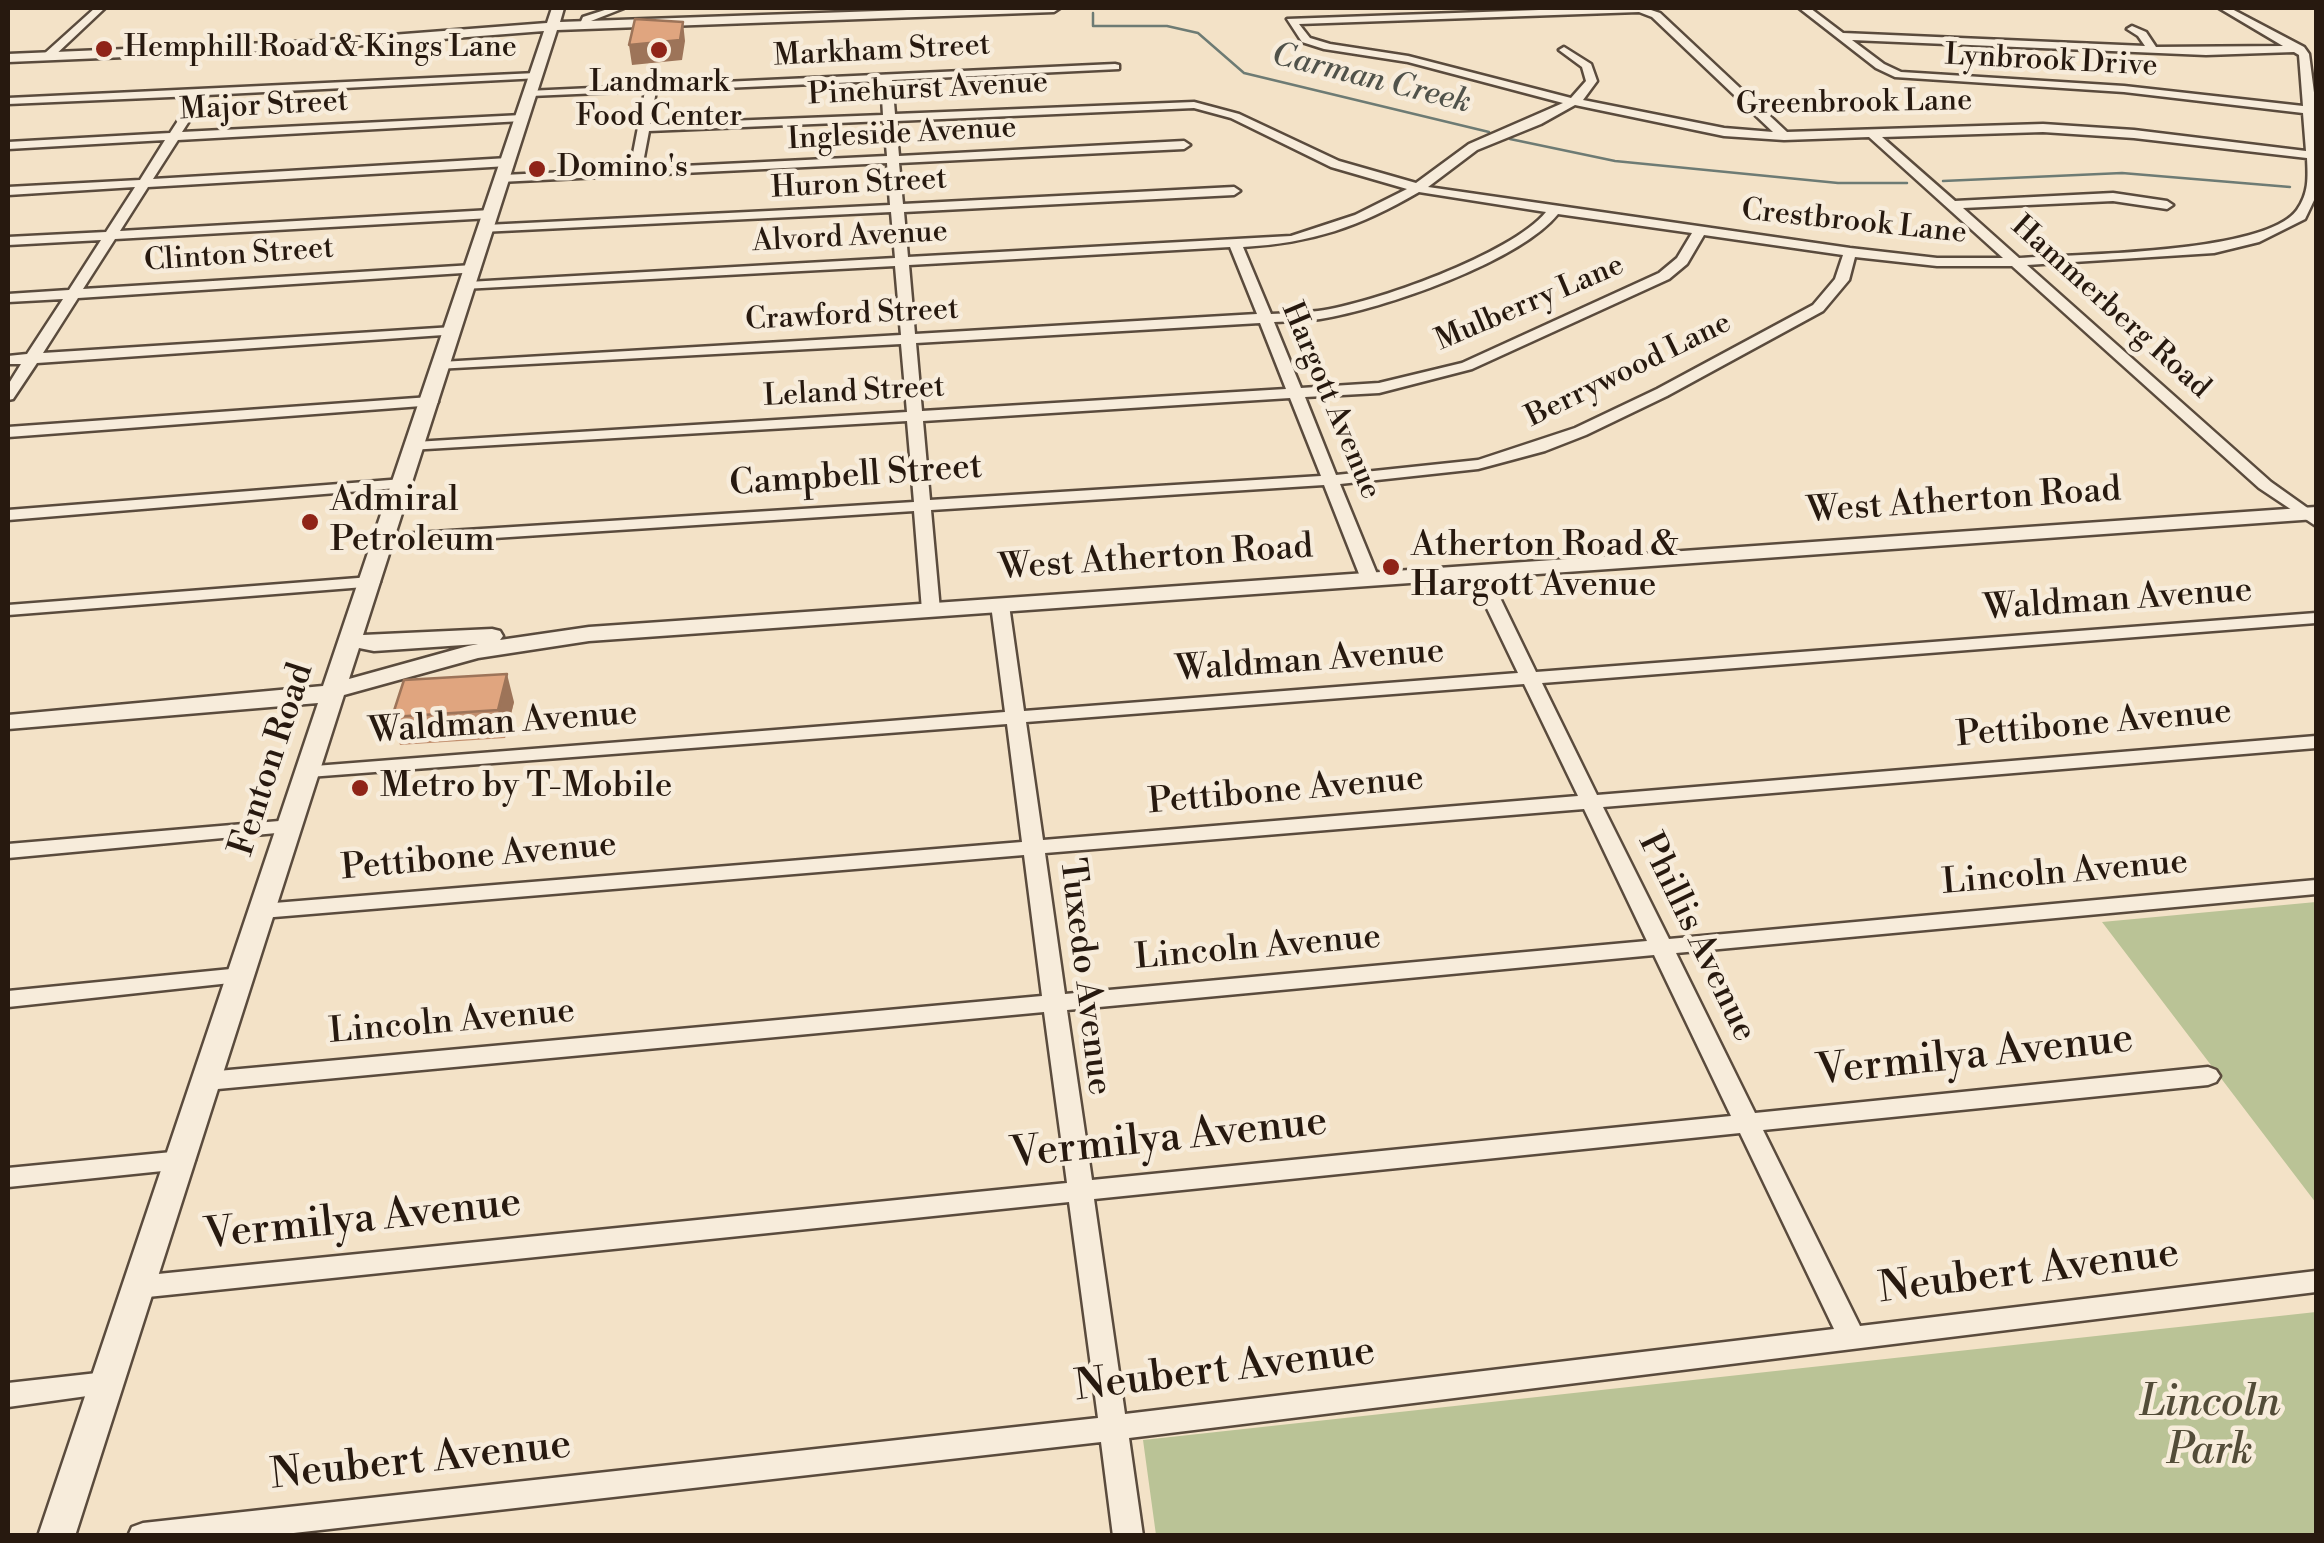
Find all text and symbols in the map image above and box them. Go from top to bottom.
street label: Markham Street [773,28,991,76]
place label: Hemphill Road & Kings Lane [124,31,517,67]
water label: Carman Creek [1267,37,1475,123]
marker: Hemphill Road & Kings Lane [93,38,115,60]
street label: Lynbrook Drive [1944,38,2158,86]
marker: Landmark Food Center [648,39,670,61]
place label: Landmark Food Center [576,66,742,136]
street label: Pinehurst Avenue [807,66,1049,114]
street label: Greenbrook Lane [1736,84,1972,124]
street label: Major Street [179,85,349,129]
street label: Ingleside Avenue [787,111,1017,159]
place label: Domino's [557,151,688,187]
marker: Domino's [526,158,548,180]
street label: Huron Street [770,162,948,208]
street label: Crestbrook Lane [1740,193,1968,253]
street label: Hammerberg Road [2003,209,2217,407]
street label: Alvord Avenue [751,215,949,261]
street label: Clinton Street [143,231,335,281]
street label: Mulberry Lane [1430,248,1630,360]
street label: Crawford Street [744,292,960,340]
street label: Hargott Avenue [1272,297,1388,505]
street label: Berrywood Lane [1521,306,1737,436]
street label: Leland Street [762,370,946,416]
street label: Campbell Street [728,447,984,507]
street label: West Atherton Road [1806,470,2122,534]
place label: Admiral Petroleum [330,481,495,563]
marker: Admiral Petroleum [299,511,321,533]
place label: Atherton Road & Hargott Avenue [1411,526,1679,608]
street label: West Atherton Road [998,527,1314,591]
marker: Atherton Road & Hargott Avenue [1380,556,1402,578]
street label: Waldman Avenue [1982,571,2254,631]
street label: Waldman Avenue [1174,632,1446,692]
street label: Fenton Road [222,658,324,862]
street label: Pettibone Avenue [1954,692,2234,758]
street label: Waldman Avenue [367,694,639,754]
street label: Pettibone Avenue [1146,759,1426,825]
place label: Metro by T-Mobile [380,767,672,809]
marker: Metro by T-Mobile [349,777,371,799]
street label: Pettibone Avenue [339,825,619,891]
street label: Phillis Avenue [1627,827,1765,1049]
street label: Lincoln Avenue [1940,842,2190,906]
street label: Tuxedo Avenue [1049,856,1119,1098]
street label: Lincoln Avenue [1133,917,1383,981]
street label: Lincoln Avenue [327,991,577,1055]
street label: Vermilya Avenue [1814,1015,2136,1099]
street label: Vermilya Avenue [1008,1098,1330,1182]
street label: Vermilya Avenue [202,1179,524,1263]
street label: Neubert Avenue [1876,1230,2182,1316]
street label: Neubert Avenue [1072,1328,1378,1414]
park label: Lincoln Park [2140,1380,2280,1478]
street label: Neubert Avenue [268,1421,574,1503]

